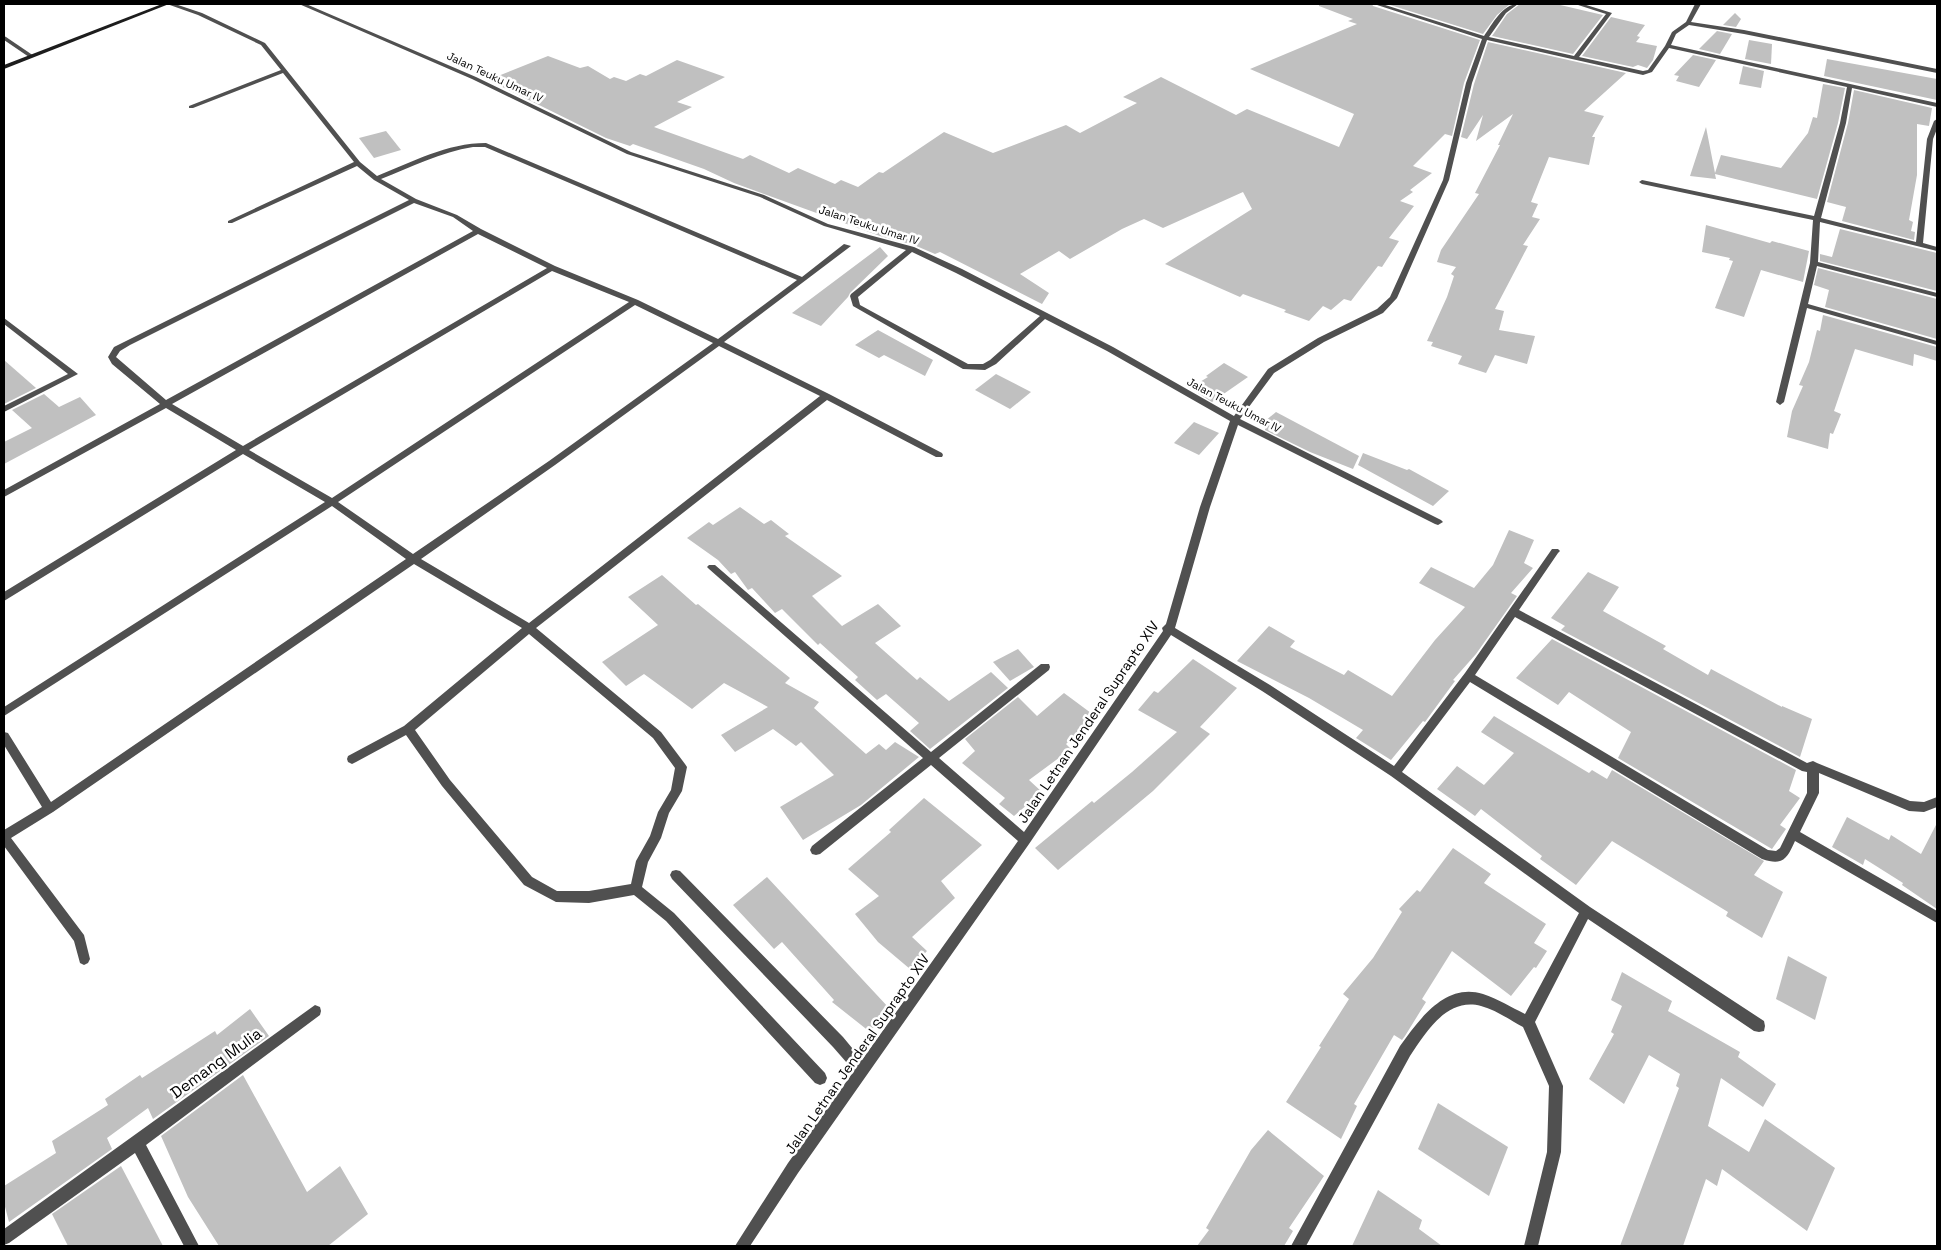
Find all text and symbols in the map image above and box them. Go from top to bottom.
street label: Jalan Teuku Umar IV [445,49,546,106]
street label: Jalan Teuku Umar IV [817,202,921,248]
street label: Jalan Teuku Umar IV [1185,374,1284,436]
street label: Jalan Letnan Jenderal Suprapto XIV [1013,617,1163,827]
street label: Jalan Letnan Jenderal Suprapto XIV [781,950,933,1158]
street label: Demang Mulia [166,1023,266,1103]

